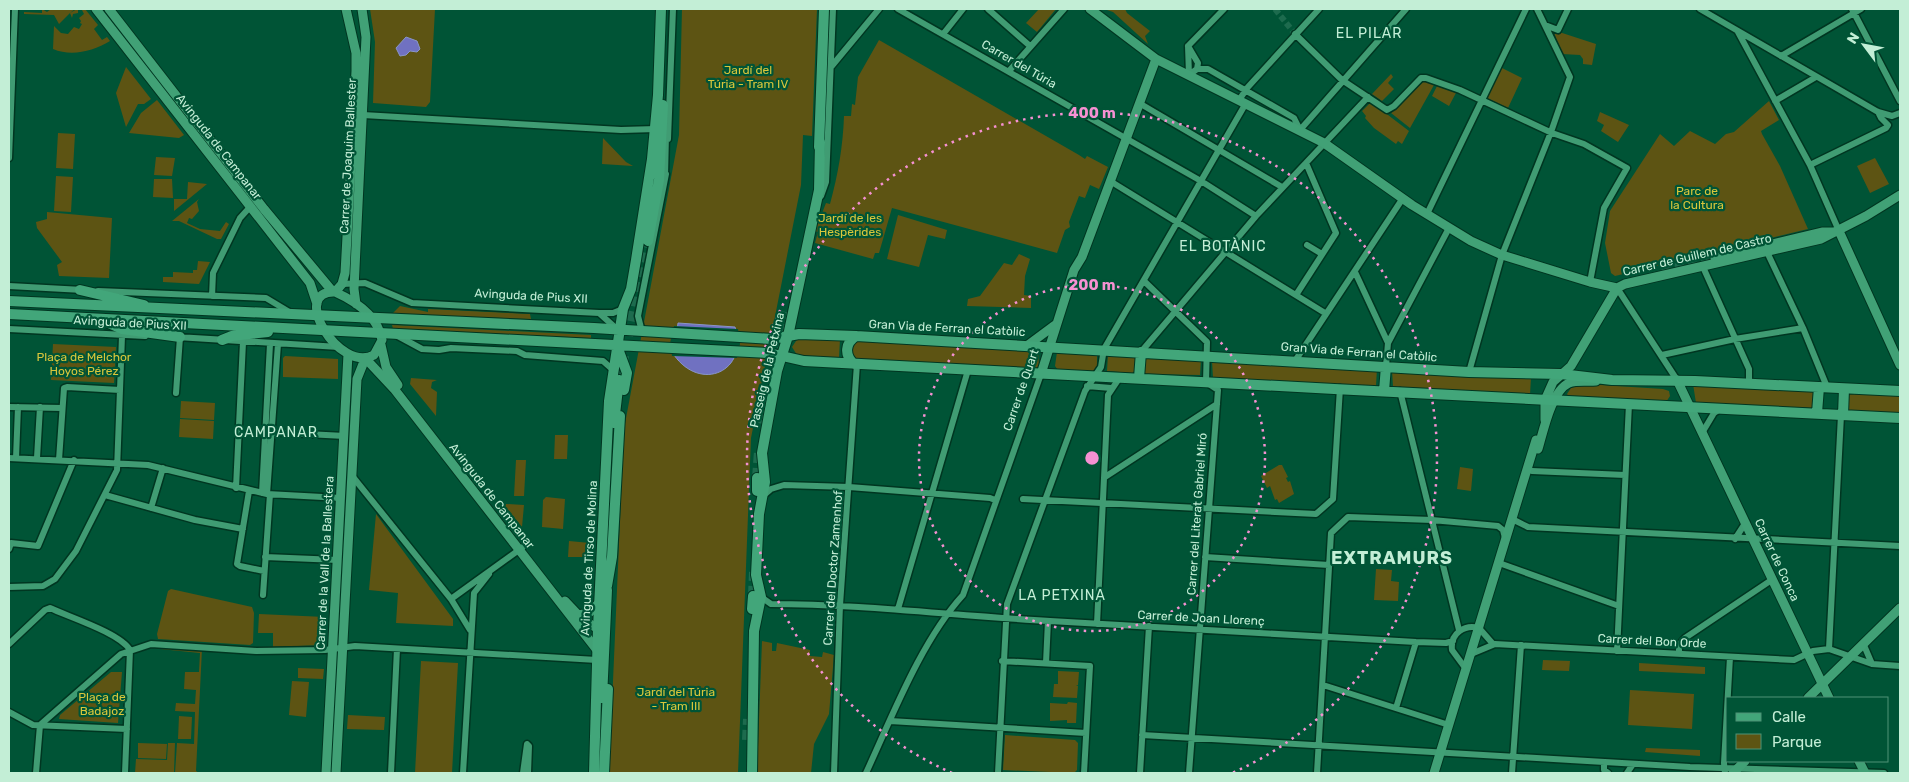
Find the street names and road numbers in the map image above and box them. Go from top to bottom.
street label: Carrer del Túria [979,37,1059,91]
street label: Carrer de Joaquim Ballester [337,77,359,234]
street label: Avinguda de Campanar [173,92,265,203]
street label: Carrer de Guillem de Castro [1621,231,1773,279]
street label: Avinguda de Pius XII [474,286,588,306]
street label: Passeig de la Petxina [747,311,787,429]
street label: Avinguda de Pius XII [73,313,187,333]
street label: Gran Via de Ferran el Catòlic [868,317,1026,339]
street label: Gran Via de Ferran el Catòlic [1280,340,1438,364]
street label: Carrer de Quart [1000,347,1042,433]
street label: Carrer del Literat Gabriel Miró [1184,432,1210,596]
street label: Avinguda de Campanar [446,441,538,552]
street label: Carrer de la Vall de la Ballestera [313,476,337,650]
street label: Avinguda de Tirso de Molina [578,480,600,636]
street label: Carrer del Doctor Zamenhof [821,490,845,646]
street label: Carrer de Conca [1752,516,1802,604]
street label: Carrer de Joan Llorenç [1137,608,1265,628]
street label: Carrer del Bon Orde [1597,631,1707,651]

